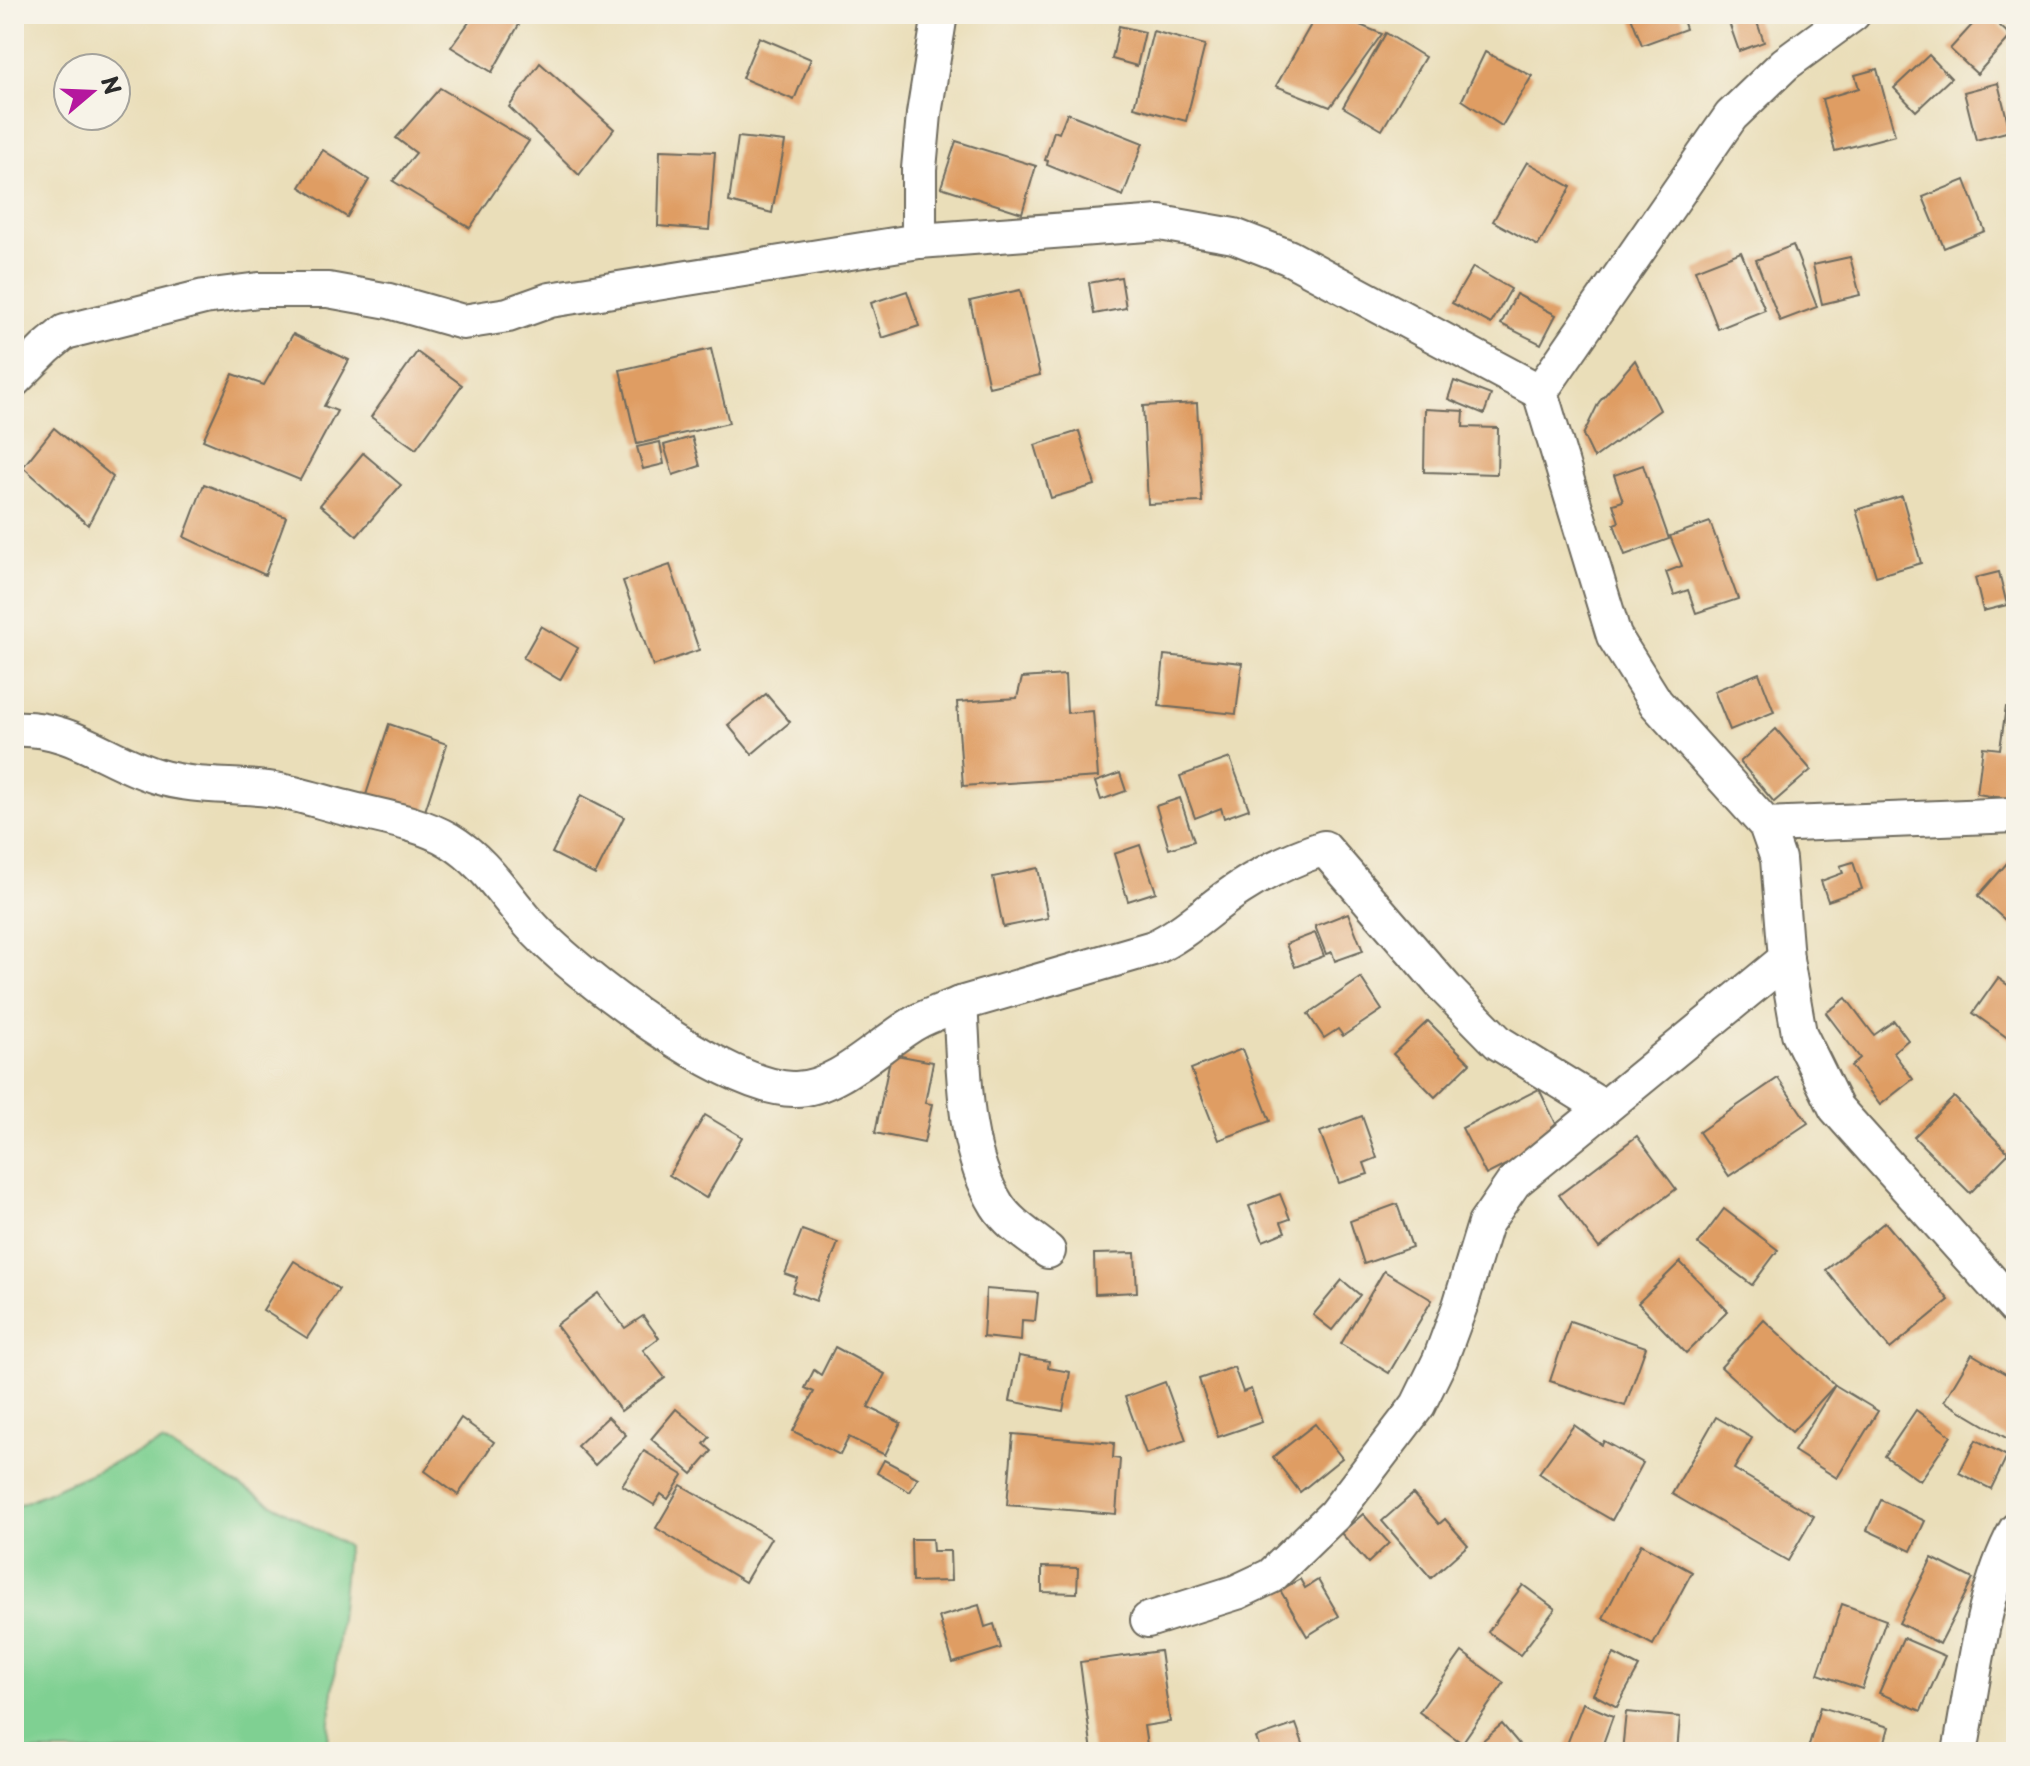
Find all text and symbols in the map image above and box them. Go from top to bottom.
north arrow [52,52,132,132]
text: N [94,71,131,99]

